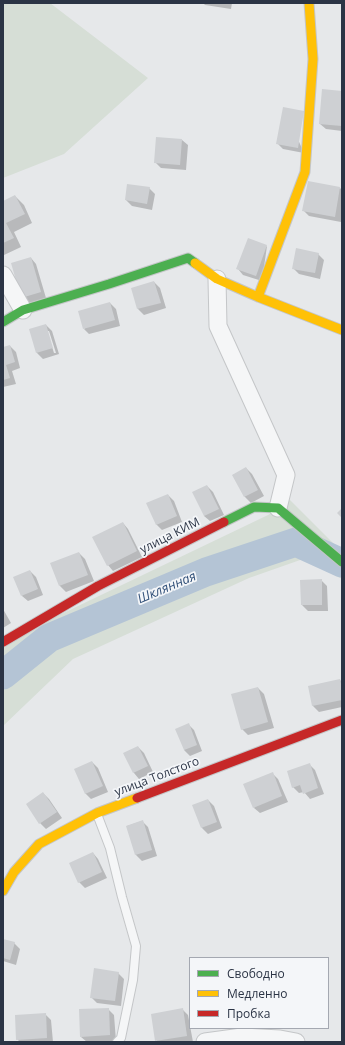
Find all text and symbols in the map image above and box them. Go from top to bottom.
street label: улица КИМ [138,515,202,557]
water label: Шклянная [135,569,199,607]
street label: улица Толстого [113,754,201,800]
legend [189,957,329,1029]
text: Свободно [227,965,285,982]
text: Медленно [227,985,287,1002]
text: Пробка [227,1005,270,1022]

